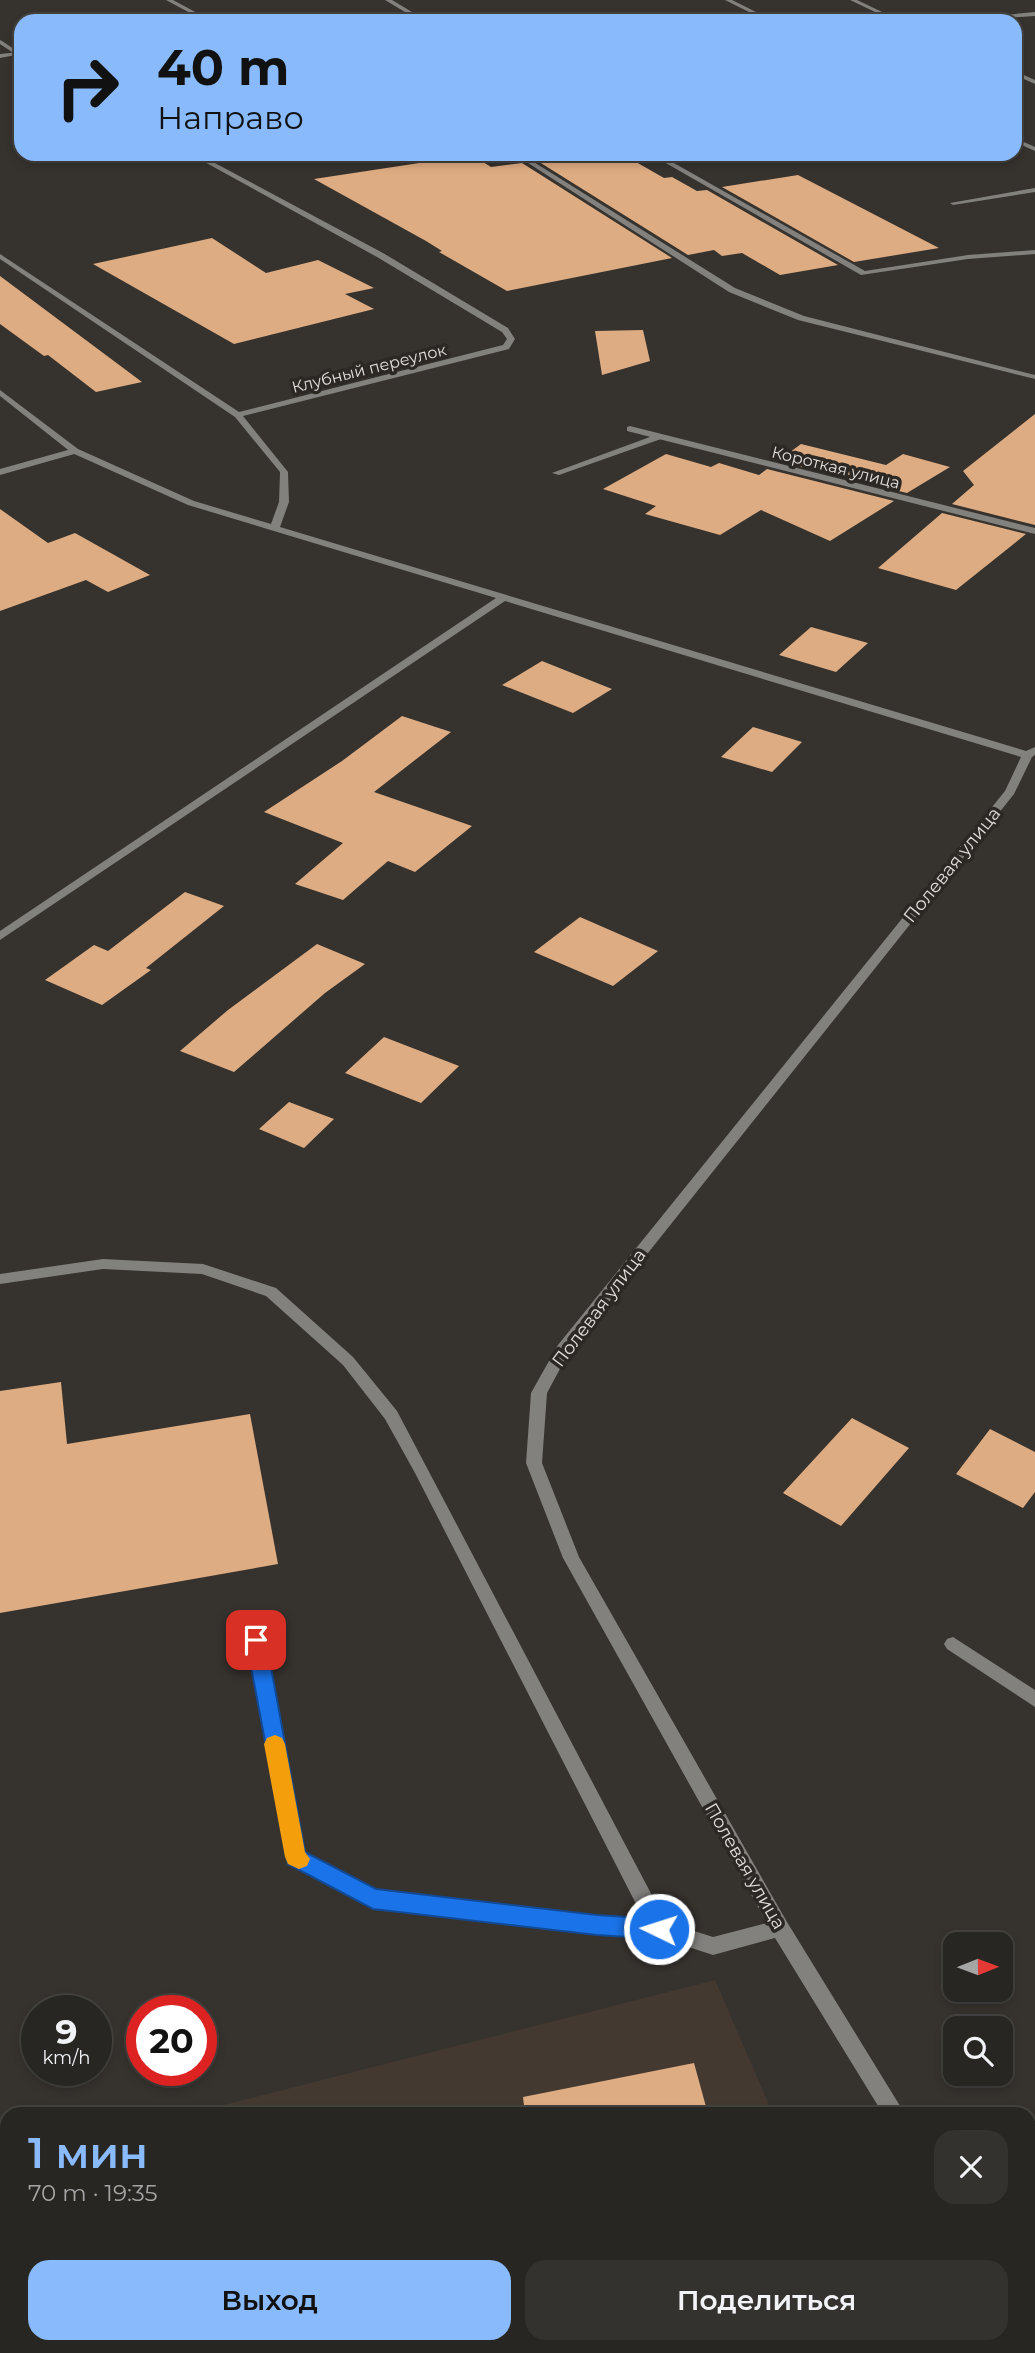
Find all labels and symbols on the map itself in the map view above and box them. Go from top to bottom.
street label: Клубный переулок [290,340,449,397]
street label: Короткая улица [770,442,902,493]
street label: Полевая улица [899,803,1005,927]
street label: Полевая улица [547,1245,651,1371]
pin [226,1610,286,1670]
street label: Полевая улица [700,1799,790,1933]
position arrow [622,1892,696,1966]
north arrow [943,1932,1013,2002]
speed limit sign: 20 [126,1995,217,2086]

